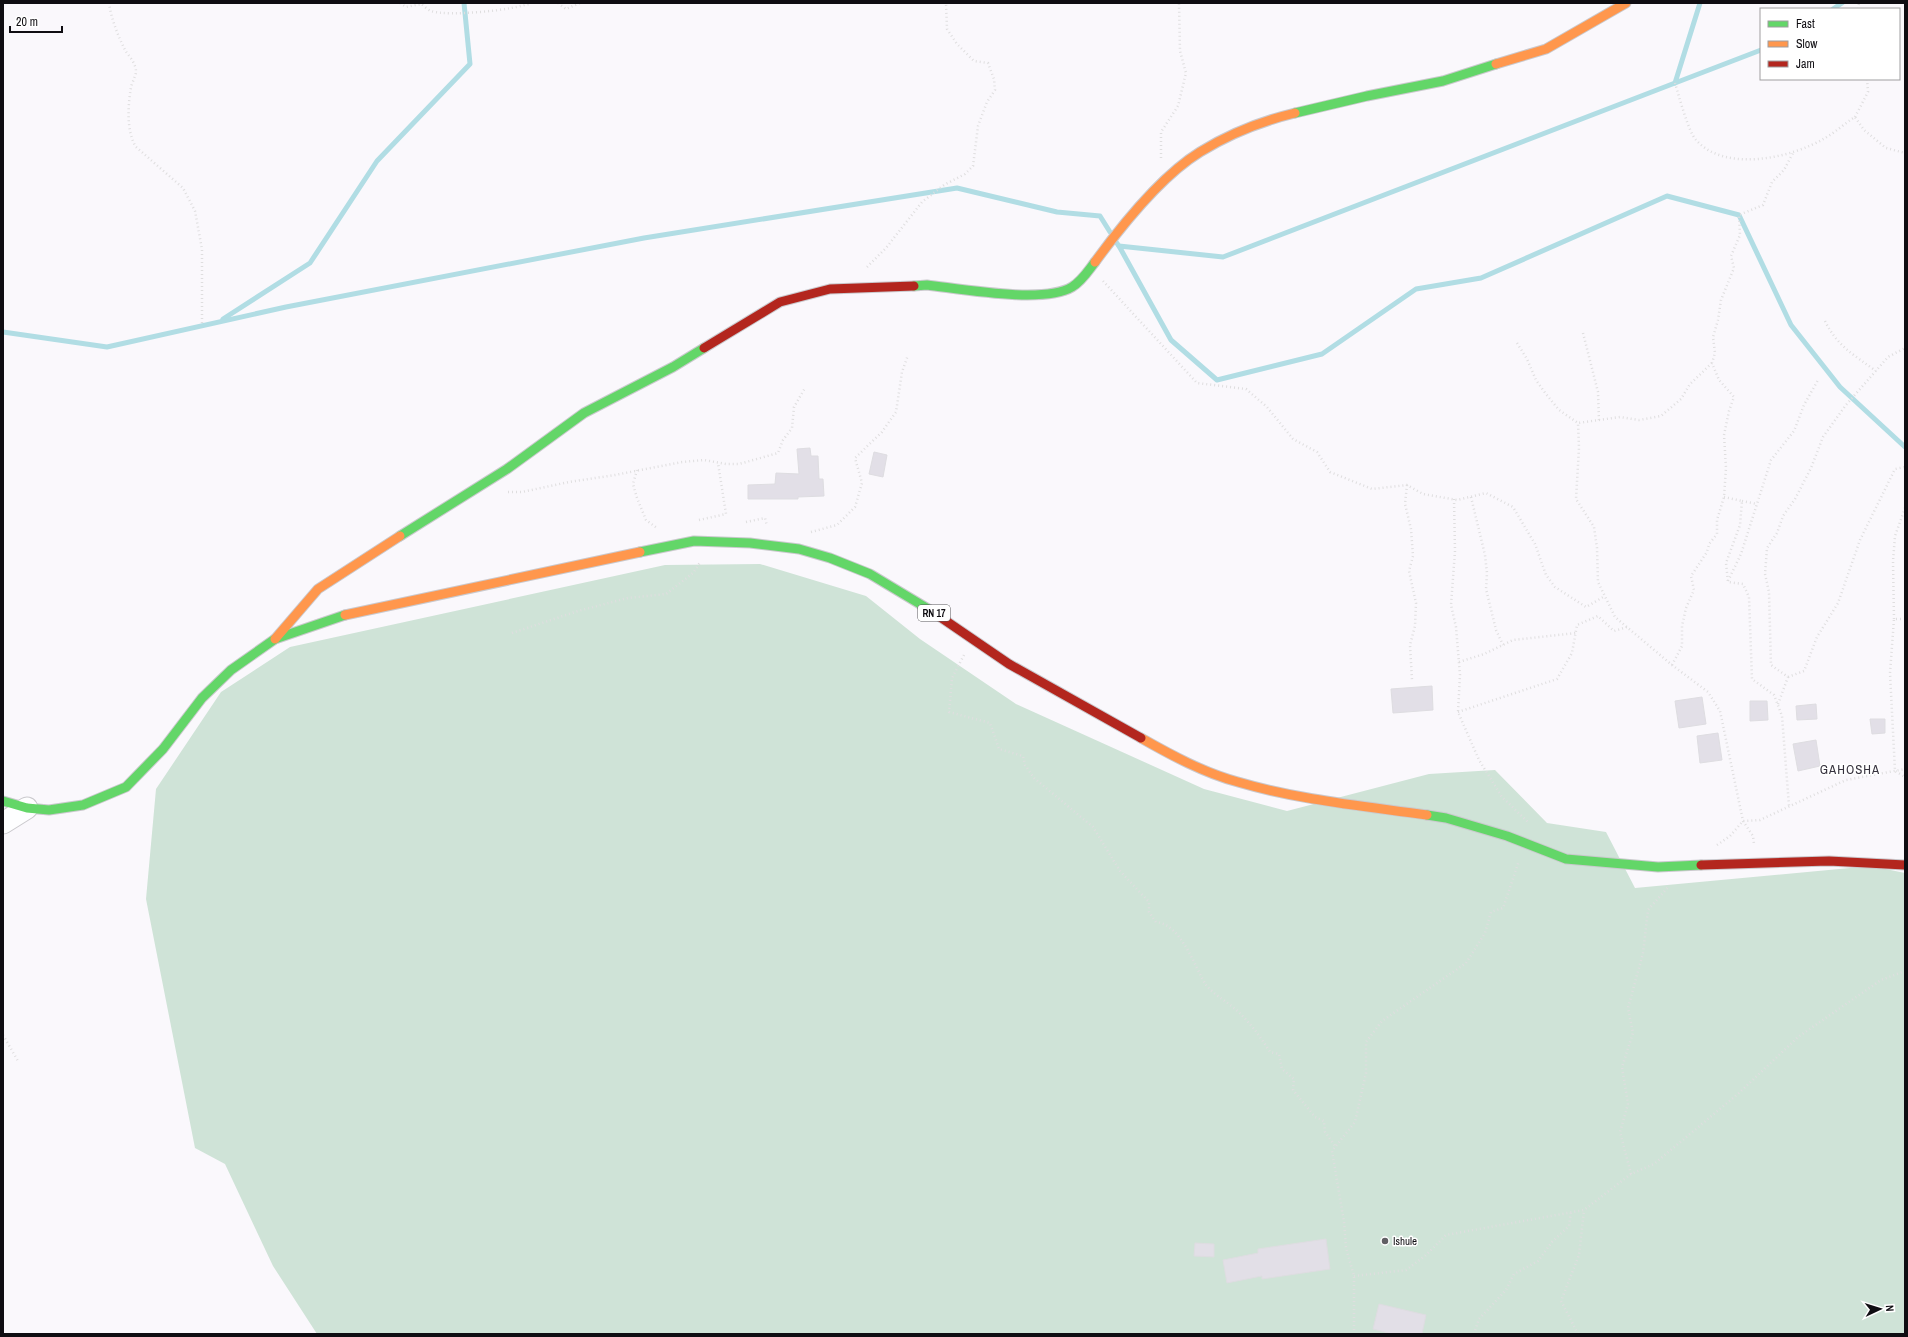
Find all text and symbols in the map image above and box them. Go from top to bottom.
scale bar [10,8,62,34]
legend [1760,8,1900,80]
text: 20 m [16,14,38,30]
text: Fast [1796,16,1815,32]
text: Slow [1796,36,1818,52]
text: Jam [1796,56,1815,72]
road number: RN 17 [918,605,950,621]
district label: GAHOSHA [1820,761,1880,778]
place label: Ishule [1393,1234,1417,1248]
marker: Ishule [1380,1236,1390,1246]
north arrow [1860,1289,1900,1329]
text: N [1883,1305,1897,1312]

